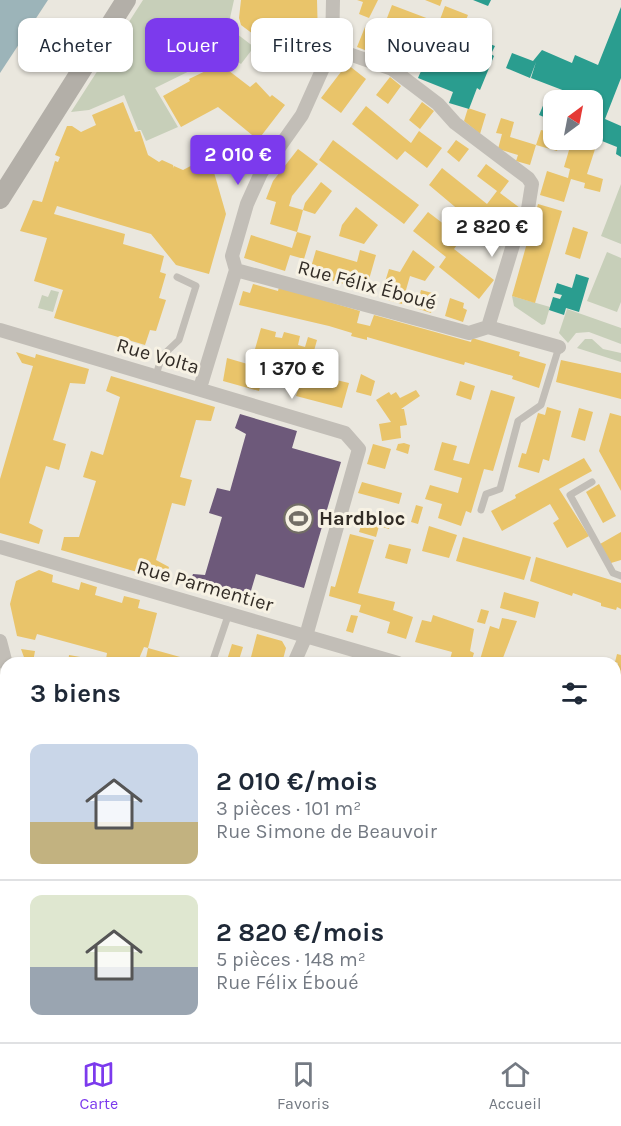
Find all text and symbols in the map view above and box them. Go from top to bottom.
chip: Acheter [18,18,133,72]
chip: Louer [145,18,239,72]
chip: Filtres [251,18,353,72]
chip: Nouveau [365,18,492,72]
north arrow [543,90,603,150]
map controls [543,90,603,150]
pin: 2 010 € [183,135,293,186]
text: 2 010 € [204,143,272,166]
pin: 2 820 € [437,207,547,258]
text: 2 820 € [456,215,528,238]
street label: Rue Félix Éboué [295,254,439,315]
street label: Rue Volta [114,333,202,379]
pin: 1 370 € [237,349,347,400]
text: 1 370 € [260,357,324,380]
sports icon: Hardbloc [282,502,314,534]
place label: Hardbloc [319,507,405,530]
street label: Rue Parmentier [134,556,277,617]
icon: filters [558,677,591,710]
text: 3 biens [30,678,121,709]
text: 2 010 €/mois [216,766,377,797]
icon: home [78,768,150,840]
text: 3 pièces · 101 m² [216,797,361,820]
text: Rue Simone de Beauvoir [216,820,437,843]
text: 2 820 €/mois [216,917,384,948]
icon: home [78,919,150,991]
text: 5 pièces · 148 m² [216,948,366,971]
text: Rue Félix Éboué [216,971,359,994]
tab: Carte [79,1058,118,1113]
tab: Favoris [277,1058,330,1113]
tab: Accueil [489,1058,541,1113]

